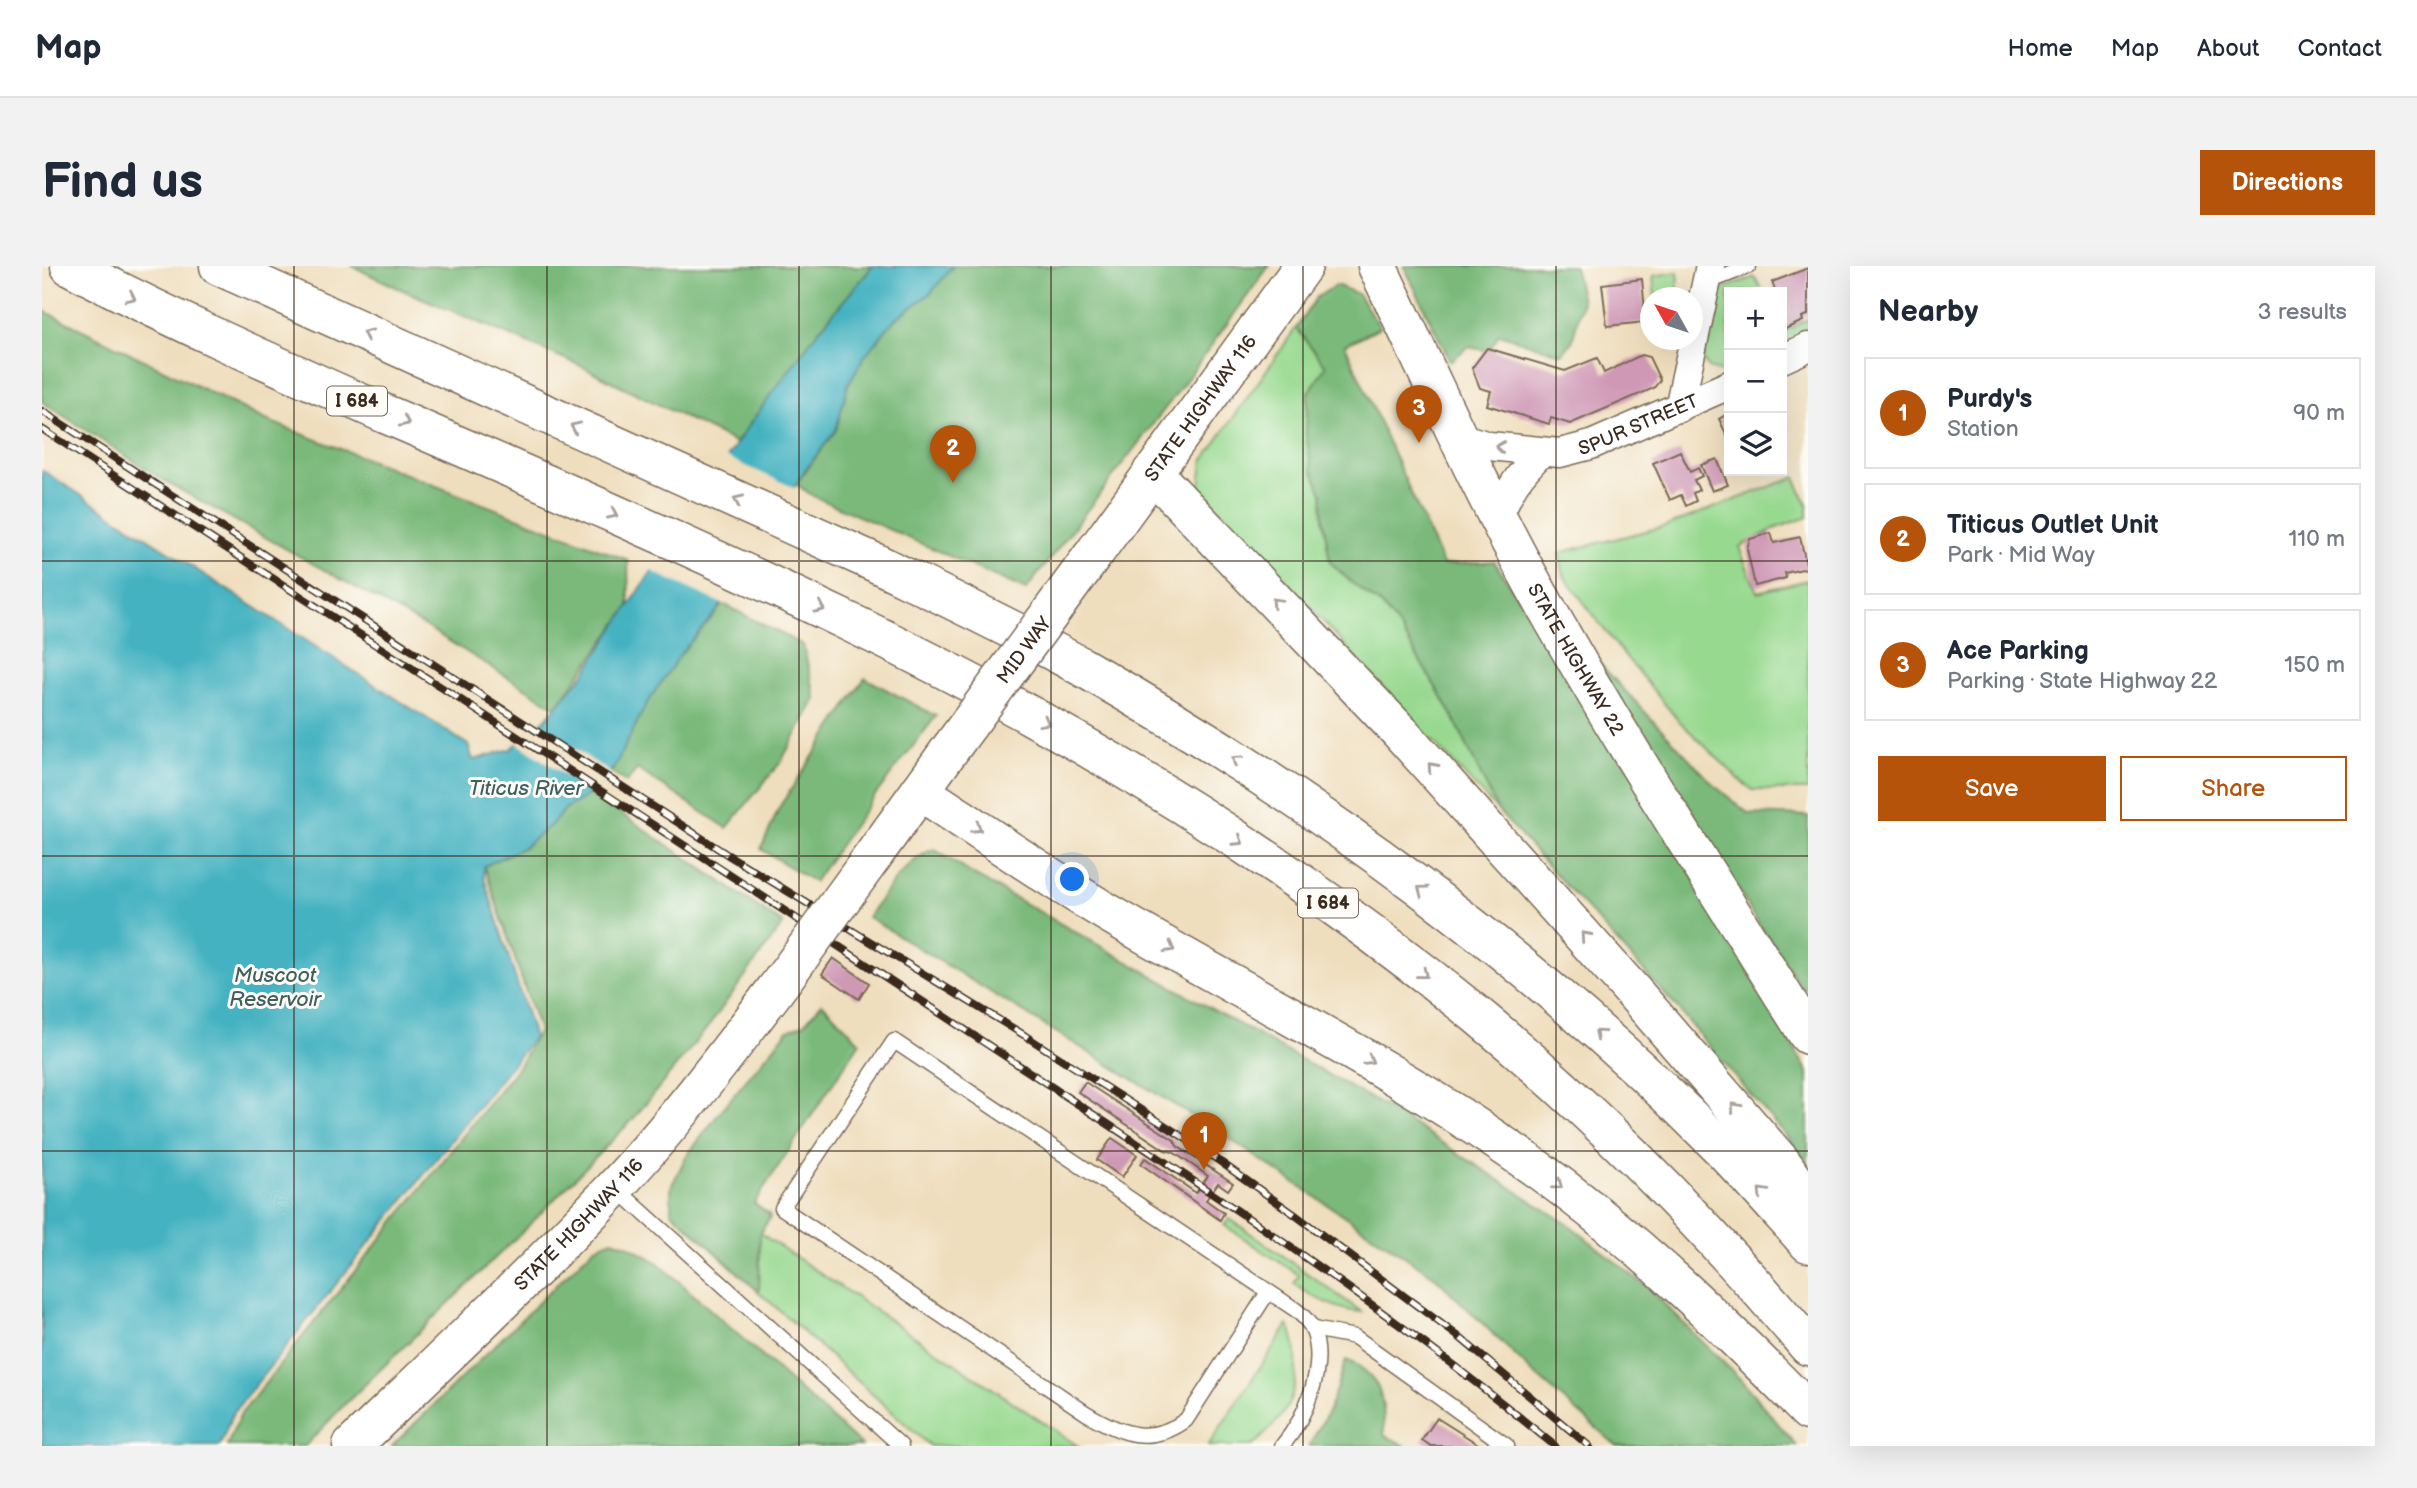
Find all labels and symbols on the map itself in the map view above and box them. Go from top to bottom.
north arrow [1640,287,1703,350]
one-way arrow [124,289,136,303]
one-way arrow [362,328,375,342]
street label: STATE HIGHWAY 116 [1140,331,1262,487]
pin: 3 [1396,385,1442,443]
road number: I 684 [327,386,387,416]
street label: SPUR STREET [1576,390,1703,461]
one-way arrow [398,414,410,428]
one-way arrow [570,421,582,435]
pin: 2 [930,425,976,483]
one-way arrow [1494,440,1505,455]
one-way arrow [733,494,745,508]
one-way arrow [606,505,618,519]
street label: STATE HIGHWAY 22 [1522,580,1629,741]
one-way arrow [1272,597,1285,610]
one-way arrow [813,600,825,614]
street label: MID WAY [992,612,1057,689]
one-way arrow [1038,714,1050,727]
one-way arrow [1231,756,1244,769]
one-way arrow [1428,762,1441,775]
water label: Titicus River [469,776,585,801]
one-way arrow [969,820,982,833]
one-way arrow [1231,832,1244,845]
your location [1055,862,1089,896]
one-way arrow [1418,886,1430,899]
road number: I 684 [1298,888,1358,918]
one-way arrow [1581,932,1593,945]
one-way arrow [1163,940,1175,953]
water label: Muscoot Reservoir [229,963,322,1012]
one-way arrow [1416,965,1428,978]
one-way arrow [1594,1030,1607,1042]
one-way arrow [1361,1052,1374,1065]
one-way arrow [1731,1103,1743,1116]
pin: 1 [1181,1112,1227,1170]
street label: STATE HIGHWAY 116 [510,1154,649,1296]
one-way arrow [1550,1177,1563,1189]
one-way arrow [1758,1187,1770,1200]

